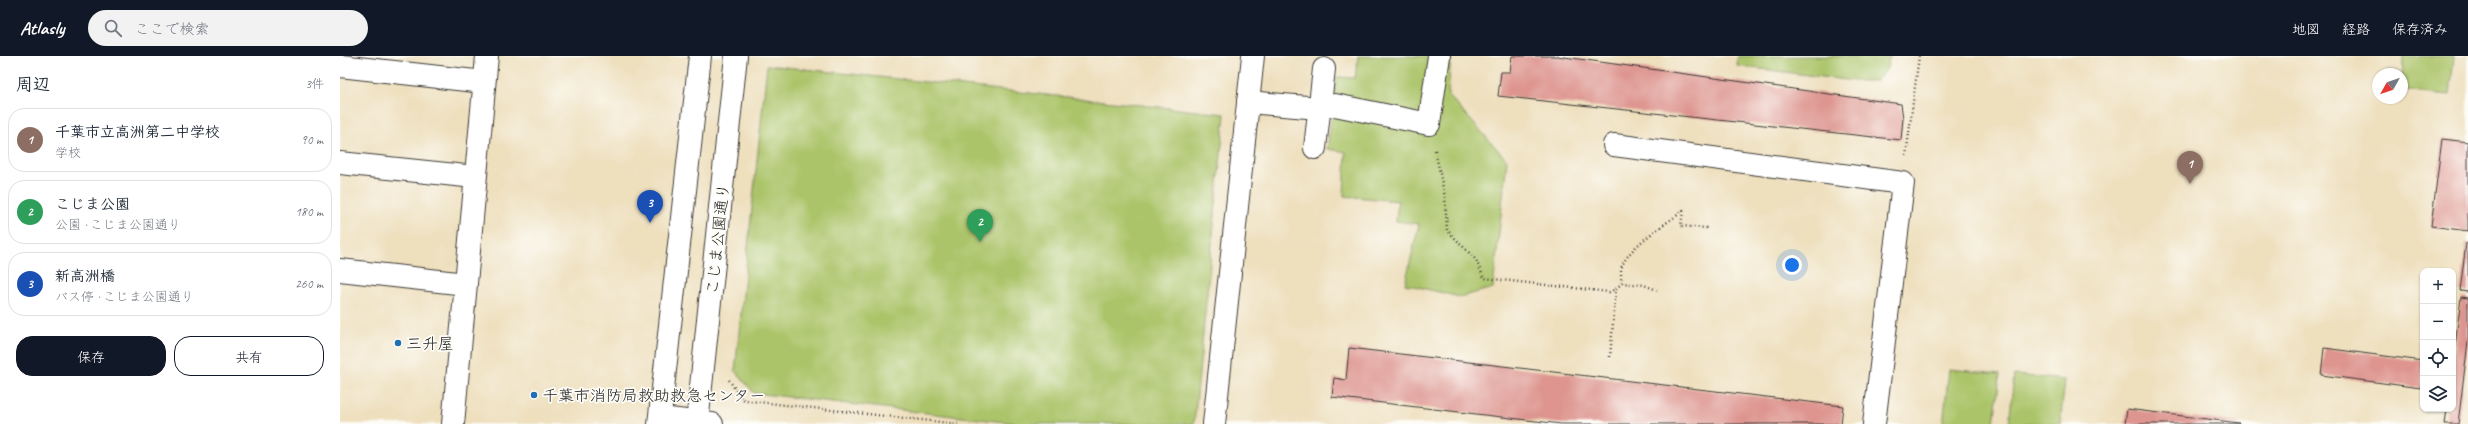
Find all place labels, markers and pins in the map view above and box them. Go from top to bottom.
pin: 1 [2177,151,2203,184]
pin: 3 [637,190,663,223]
pin: 2 [967,209,993,242]
place label: 三升屋 [406,334,454,354]
marker: 三升屋 [393,338,403,348]
place label: 千葉市消防局救助救急センター [542,386,765,406]
marker: 千葉市消防局救助救急センター [529,390,539,400]

